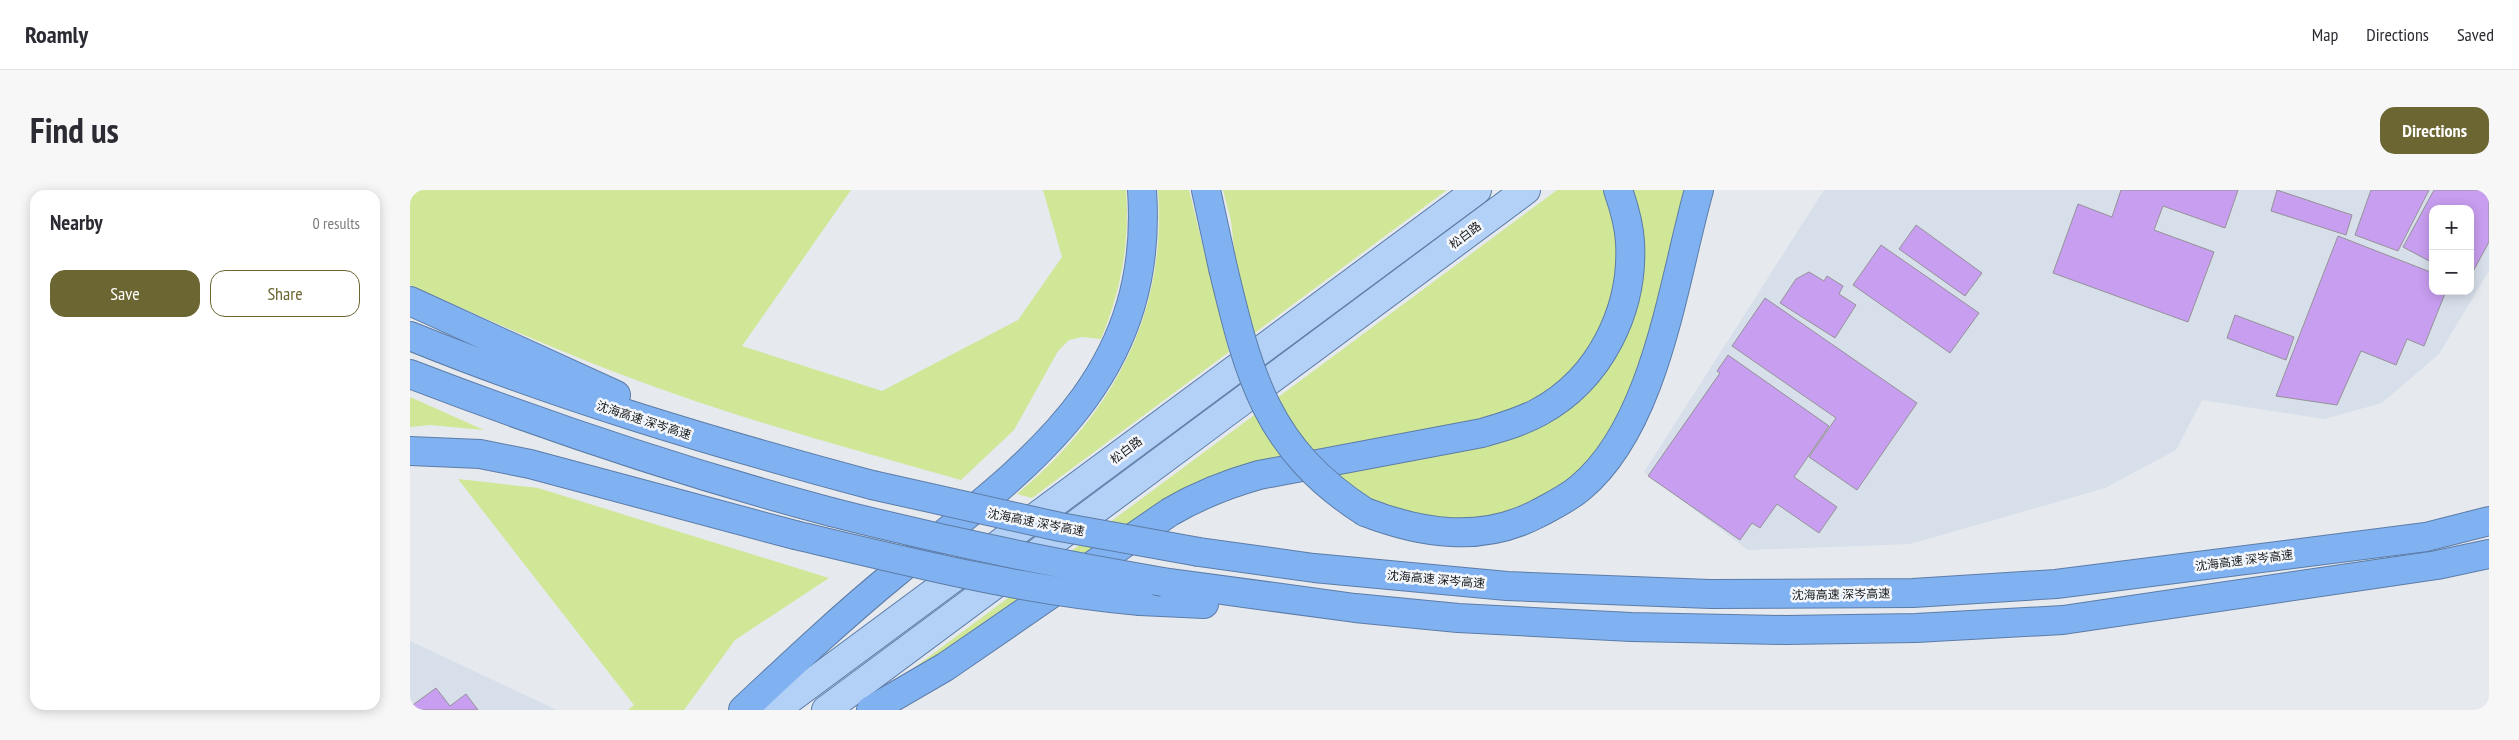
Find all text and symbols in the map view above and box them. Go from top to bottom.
text: Roamly [25,19,88,50]
text: Map [2312,23,2338,46]
text: Directions [2366,23,2429,46]
text: Saved [2457,23,2494,46]
text: Find us [30,107,119,153]
button: Directions [2380,107,2489,154]
map controls [2429,205,2474,295]
button: + [2429,205,2474,250]
text: Nearby [50,209,103,236]
text: 0 results [313,213,360,233]
street label: 松白路 [1446,218,1484,252]
button: − [2429,250,2474,295]
button: Save [50,270,200,317]
button: Share [210,270,360,317]
street label: 沈海高速 深岑高速 [595,398,693,442]
street label: 松白路 [1107,433,1145,467]
street label: 沈海高速 深岑高速 [986,505,1086,539]
street label: 沈海高速 深岑高速 [2194,547,2294,573]
street label: 沈海高速 深岑高速 [1386,567,1486,591]
street label: 沈海高速 深岑高速 [1792,586,1890,602]

